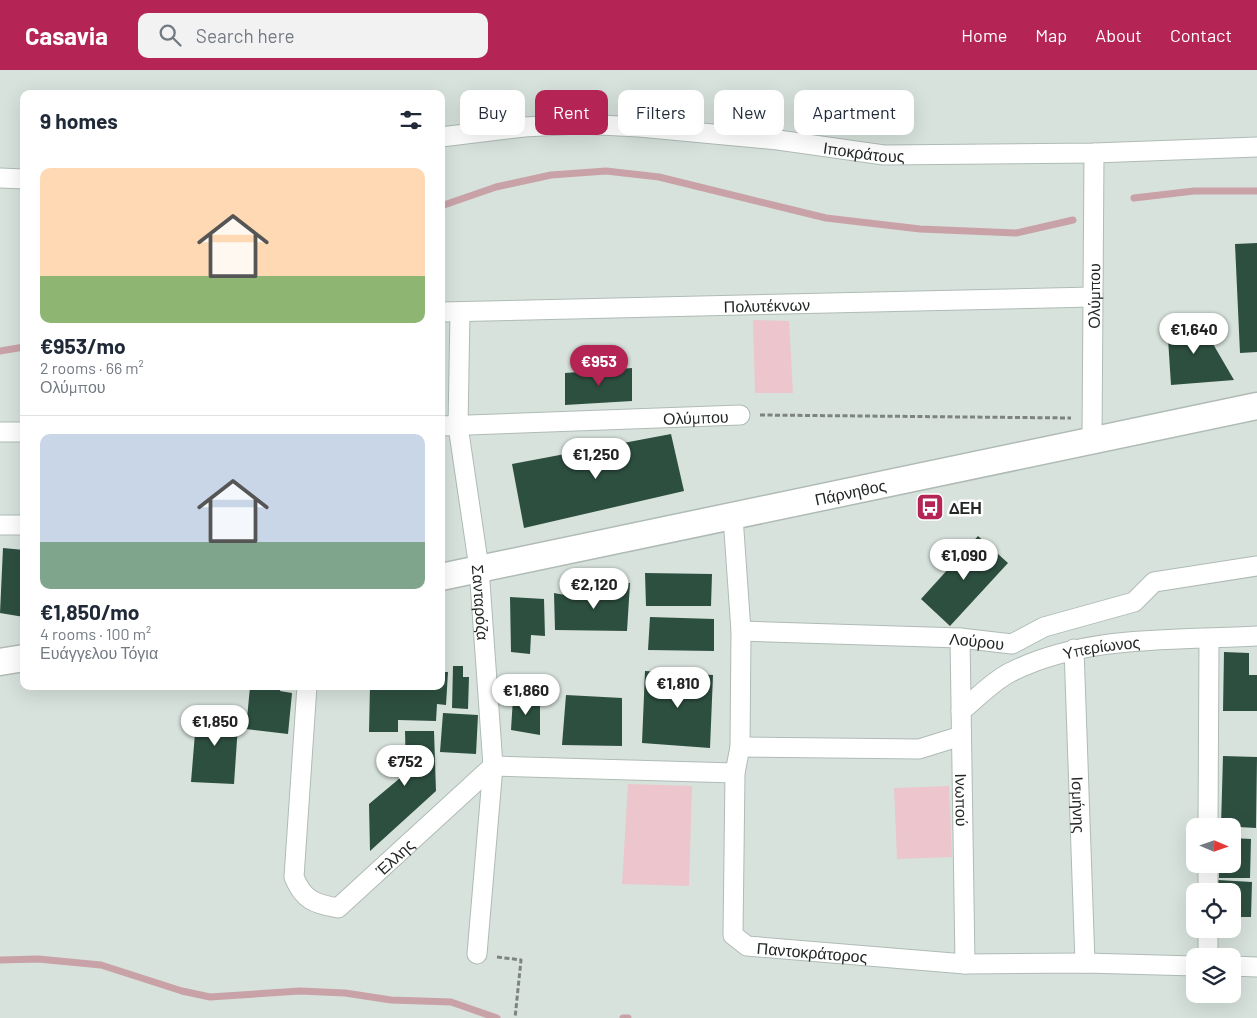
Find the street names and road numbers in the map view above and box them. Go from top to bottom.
street label: Ιποκράτους [822,137,905,165]
street label: Ολύμπου [1083,263,1103,329]
street label: Πολυτέκνων [723,294,810,315]
street label: Ολύμπου [663,406,729,427]
street label: Πάρνηθος [813,474,888,508]
street label: Σανταρόζα [469,564,494,641]
street label: Λούρου [949,628,1005,653]
street label: Υπερίωνος [1061,631,1141,662]
street label: Ινωπού [953,773,972,827]
street label: Ισμήνης [1069,776,1090,834]
street label: Έλλης [370,834,418,879]
street label: Παντοκράτορος [756,937,869,965]

